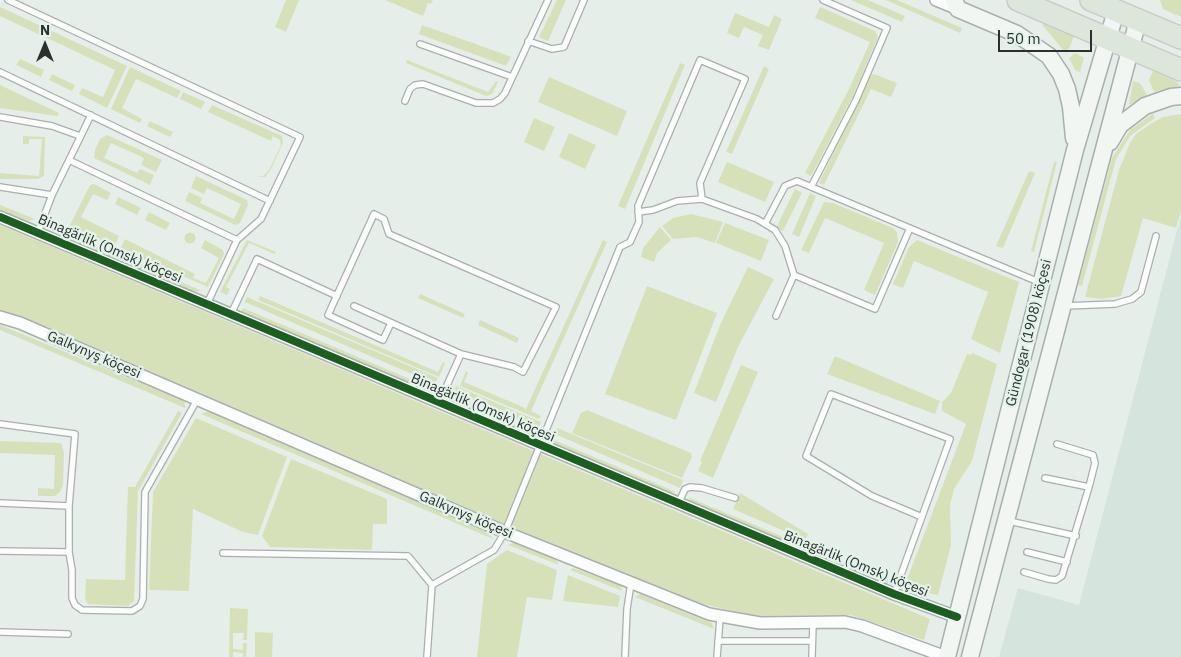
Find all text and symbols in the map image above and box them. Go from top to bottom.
north arrow [20,20,70,70]
scale bar [1001,20,1095,52]
text: N [40,21,50,39]
text: 50 m [1006,29,1041,48]
street label: Binagärlik (Omsk) köçesi [35,211,185,287]
street label: Gündogar (1908) köçesi [1003,258,1055,408]
street label: Galkynyş köçesi [45,328,143,382]
street label: Binagärlik (Omsk) köçesi [408,370,558,446]
street label: Galkynyş köçesi [417,488,515,542]
street label: Binagärlik (Omsk) köçesi [781,527,931,601]

